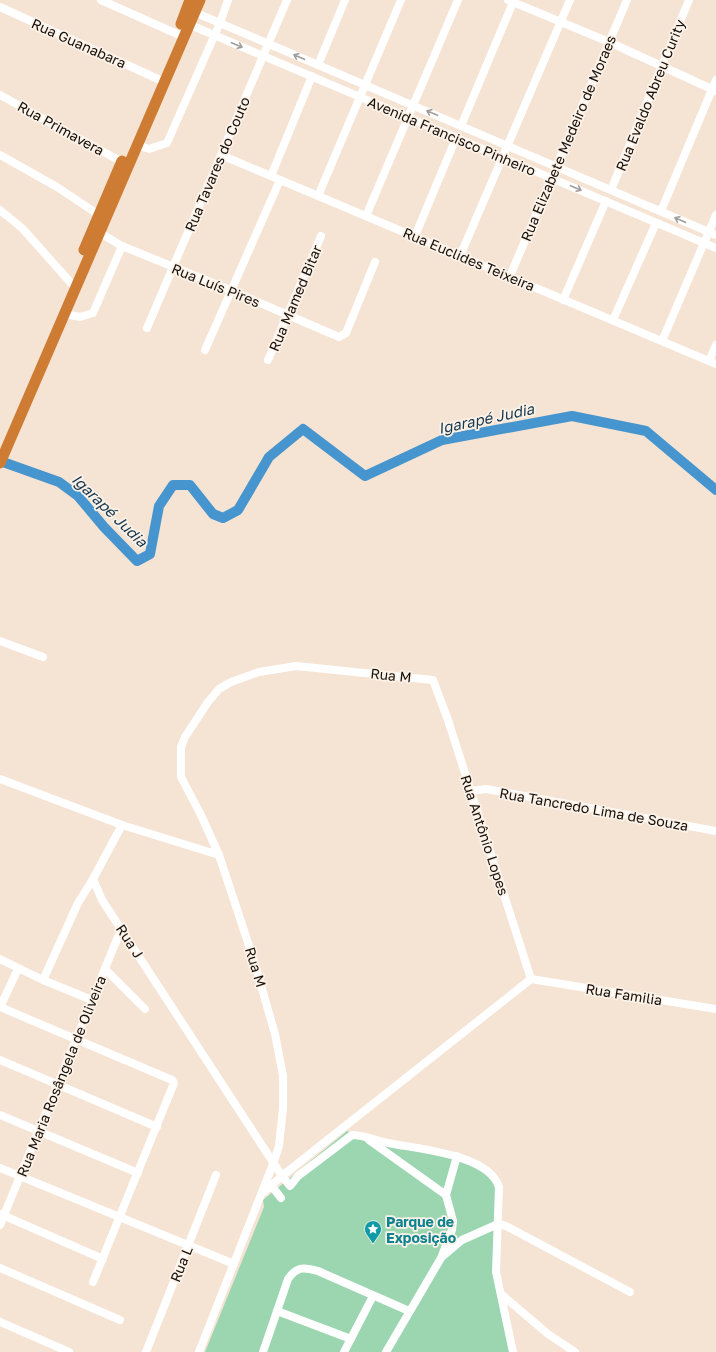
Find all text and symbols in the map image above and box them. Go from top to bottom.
street label: Rua Guanabara [29,15,129,71]
street label: Rua Evaldo Abreu Curity [612,17,688,173]
street label: Rua Elizabete Medeiro de Moraes [517,32,619,244]
one-way arrow [231,41,243,49]
one-way arrow [294,53,306,60]
street label: Avenida Francisco Pinheiro [365,93,539,179]
street label: Rua Tavares do Couto [181,94,253,234]
street label: Rua Primavera [15,97,107,159]
one-way arrow [426,109,438,117]
one-way arrow [569,185,581,193]
one-way arrow [675,215,687,223]
street label: Rua Euclides Teixeira [401,224,537,294]
street label: Rua Mamed Bitar [265,242,325,354]
street label: Rua Luís Pires [169,260,263,310]
water label: Igarapé Judia [436,399,536,438]
water label: Igarapé Judia [68,470,152,551]
street label: Rua M [370,664,412,686]
street label: Rua Antônio Lopes [458,773,512,897]
street label: Rua Tancredo Lima de Souza [498,784,690,834]
street label: Rua J [113,921,147,961]
street label: Rua M [242,945,270,989]
street label: Rua Maria Rosângela de Oliveira [13,973,109,1179]
street label: Rua Familia [584,980,664,1008]
place label: Parque de Exposição [386,1213,456,1246]
place icon: Parque de Exposição [363,1219,383,1244]
street label: Rua L [166,1244,196,1284]

